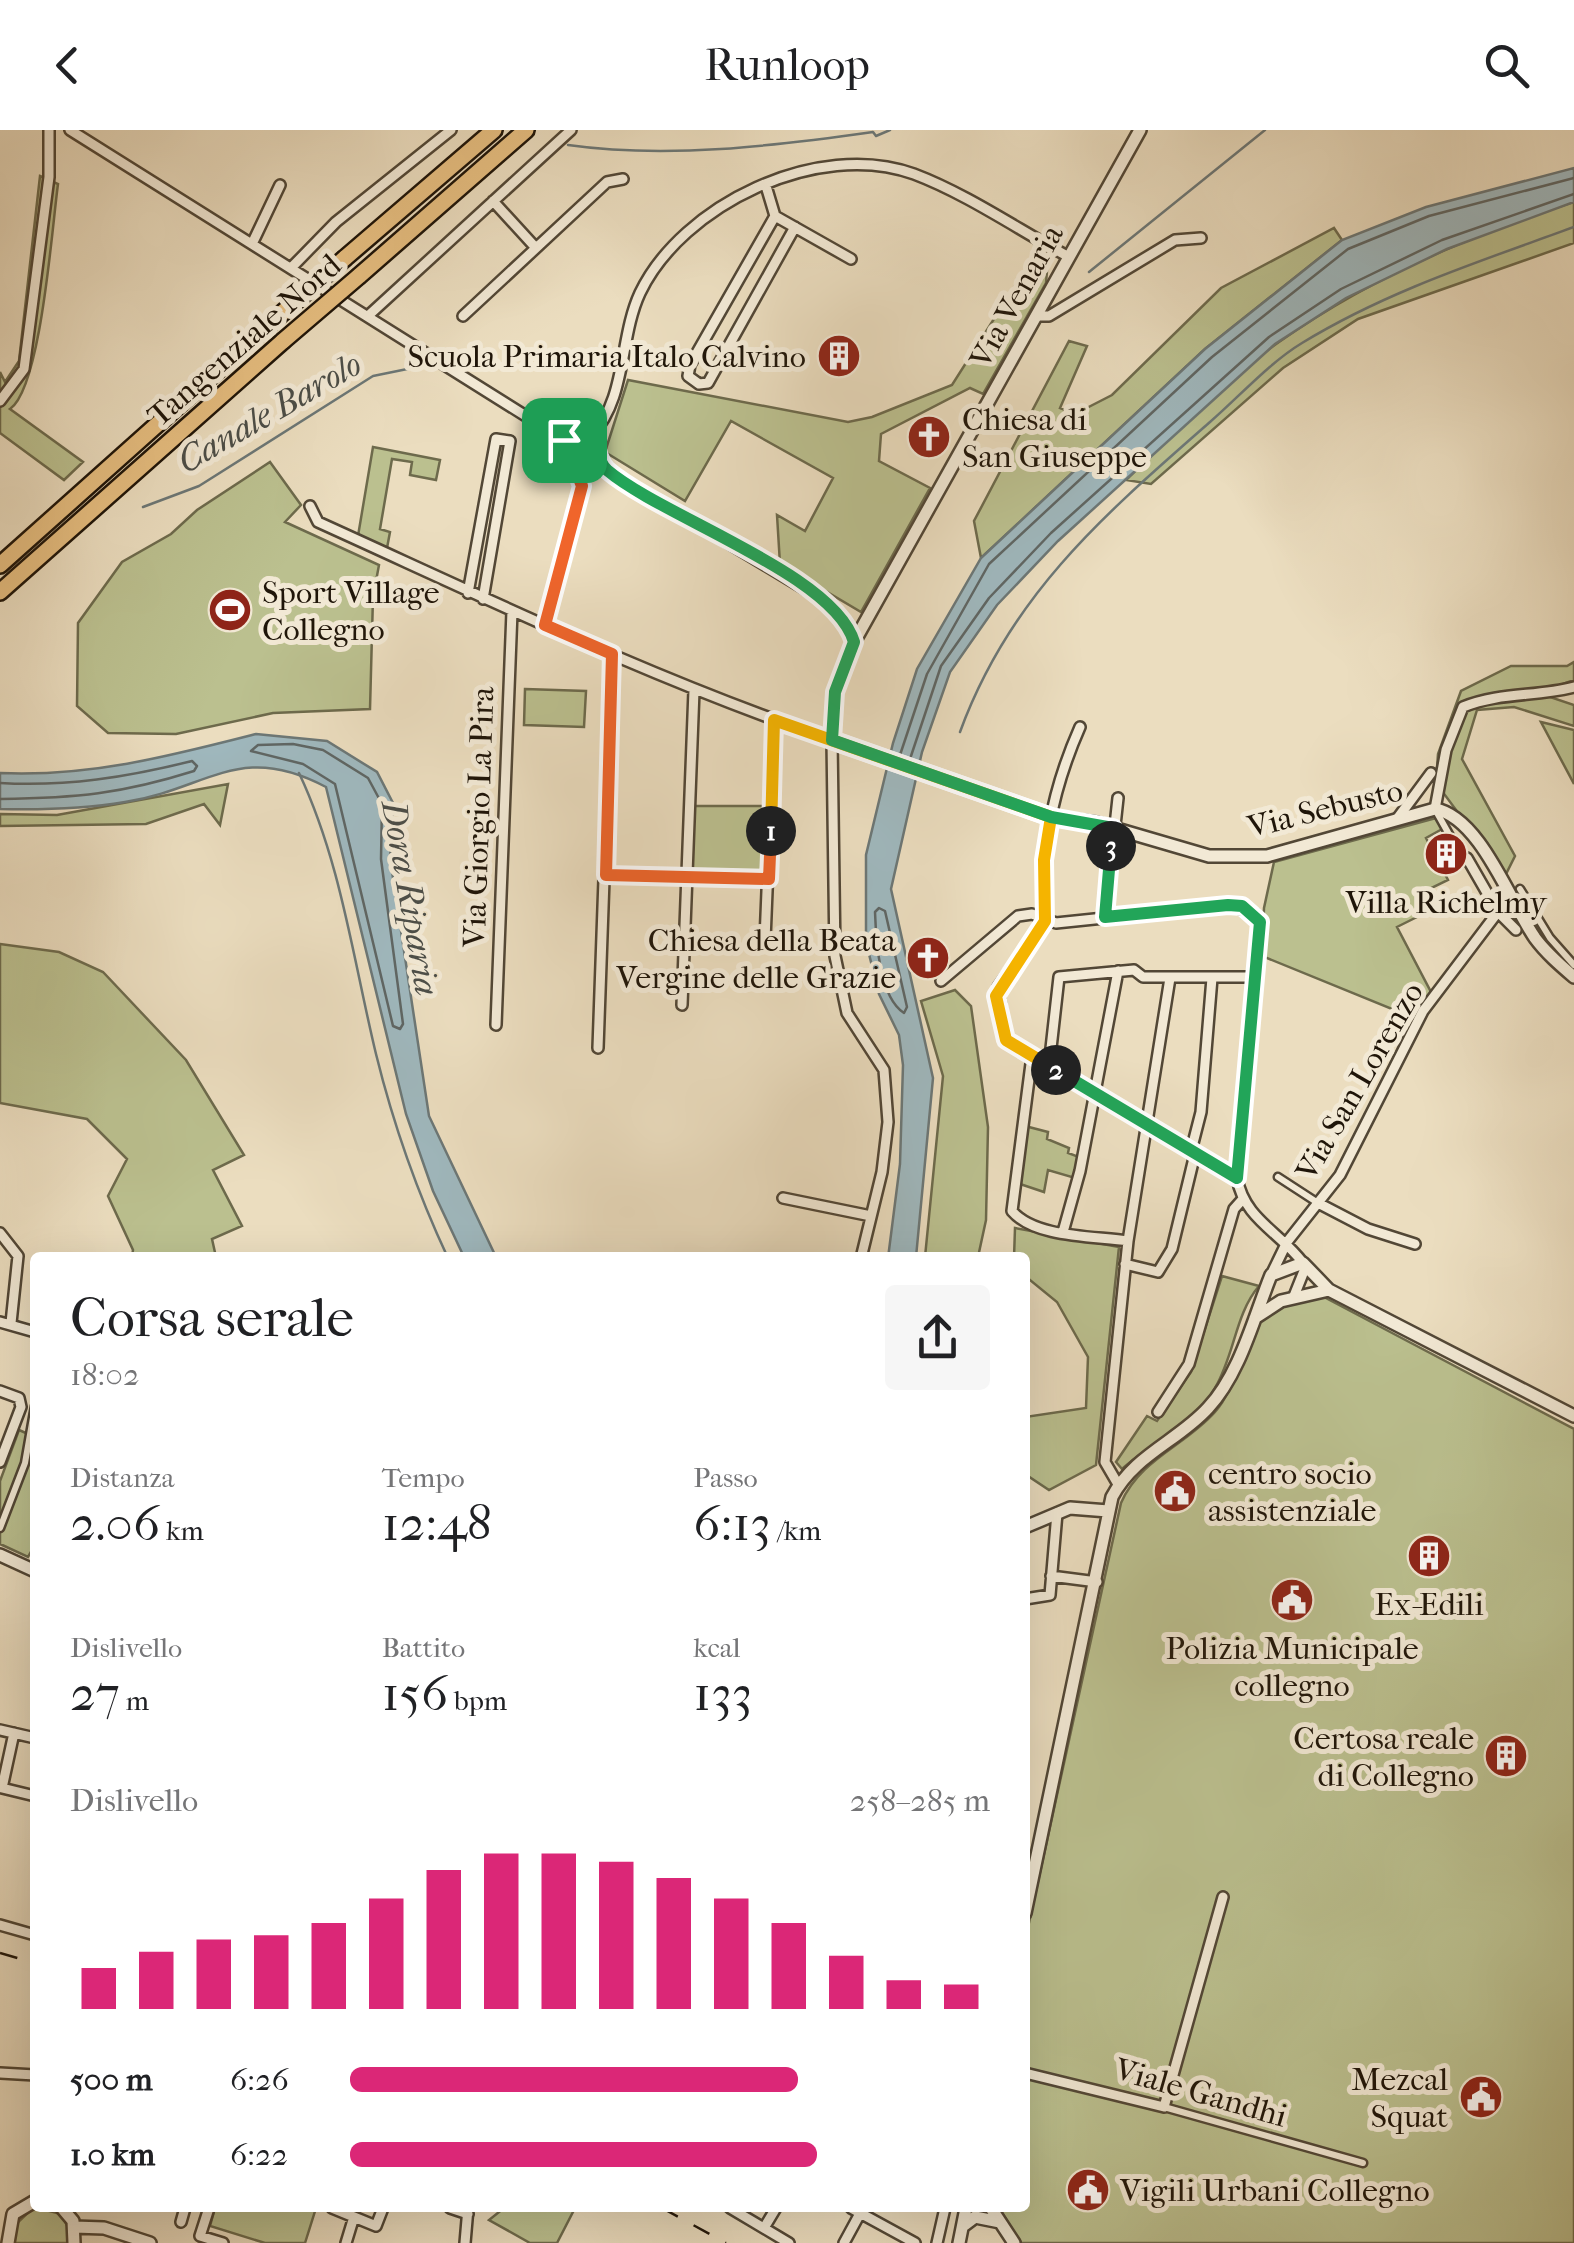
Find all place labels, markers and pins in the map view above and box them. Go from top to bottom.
building icon: Scuola Primaria Italo Calvino [816,333,862,379]
place label: Scuola Primaria Italo Calvino [408,338,806,375]
pin [522,398,607,483]
place label: Chiesa di San Giuseppe [962,401,1147,475]
church icon: Chiesa di San Giuseppe [906,414,952,460]
place label: Sport Village Collegno [262,574,440,648]
sports icon: Sport Village Collegno [207,587,253,633]
pin: 1 [746,806,796,856]
pin: 3 [1086,821,1136,871]
building icon: Villa Richelmy [1423,831,1469,877]
place label: Villa Richelmy [1344,884,1547,921]
place label: Chiesa della Beata Vergine delle Grazie [615,922,897,996]
church icon: Chiesa della Beata Vergine delle Grazie [905,935,951,981]
pin: 2 [1031,1045,1081,1095]
place label: centro socio assistenziale [1208,1455,1377,1529]
public building icon: centro socio assistenziale [1152,1468,1198,1514]
building icon: Ex-Edili [1406,1533,1452,1579]
public building icon: Polizia Municipale collegno [1269,1577,1315,1623]
place label: Ex-Edili [1374,1586,1484,1623]
place label: Polizia Municipale collegno [1165,1630,1419,1704]
place label: Certosa reale di Collegno [1293,1720,1474,1794]
building icon: Certosa reale di Collegno [1483,1733,1529,1779]
place label: Mezcal Squat [1351,2061,1449,2135]
public building icon: Mezcal Squat [1458,2074,1504,2120]
public building icon: Vigili Urbani Collegno [1065,2167,1111,2213]
place label: Vigili Urbani Collegno [1119,2172,1430,2209]

